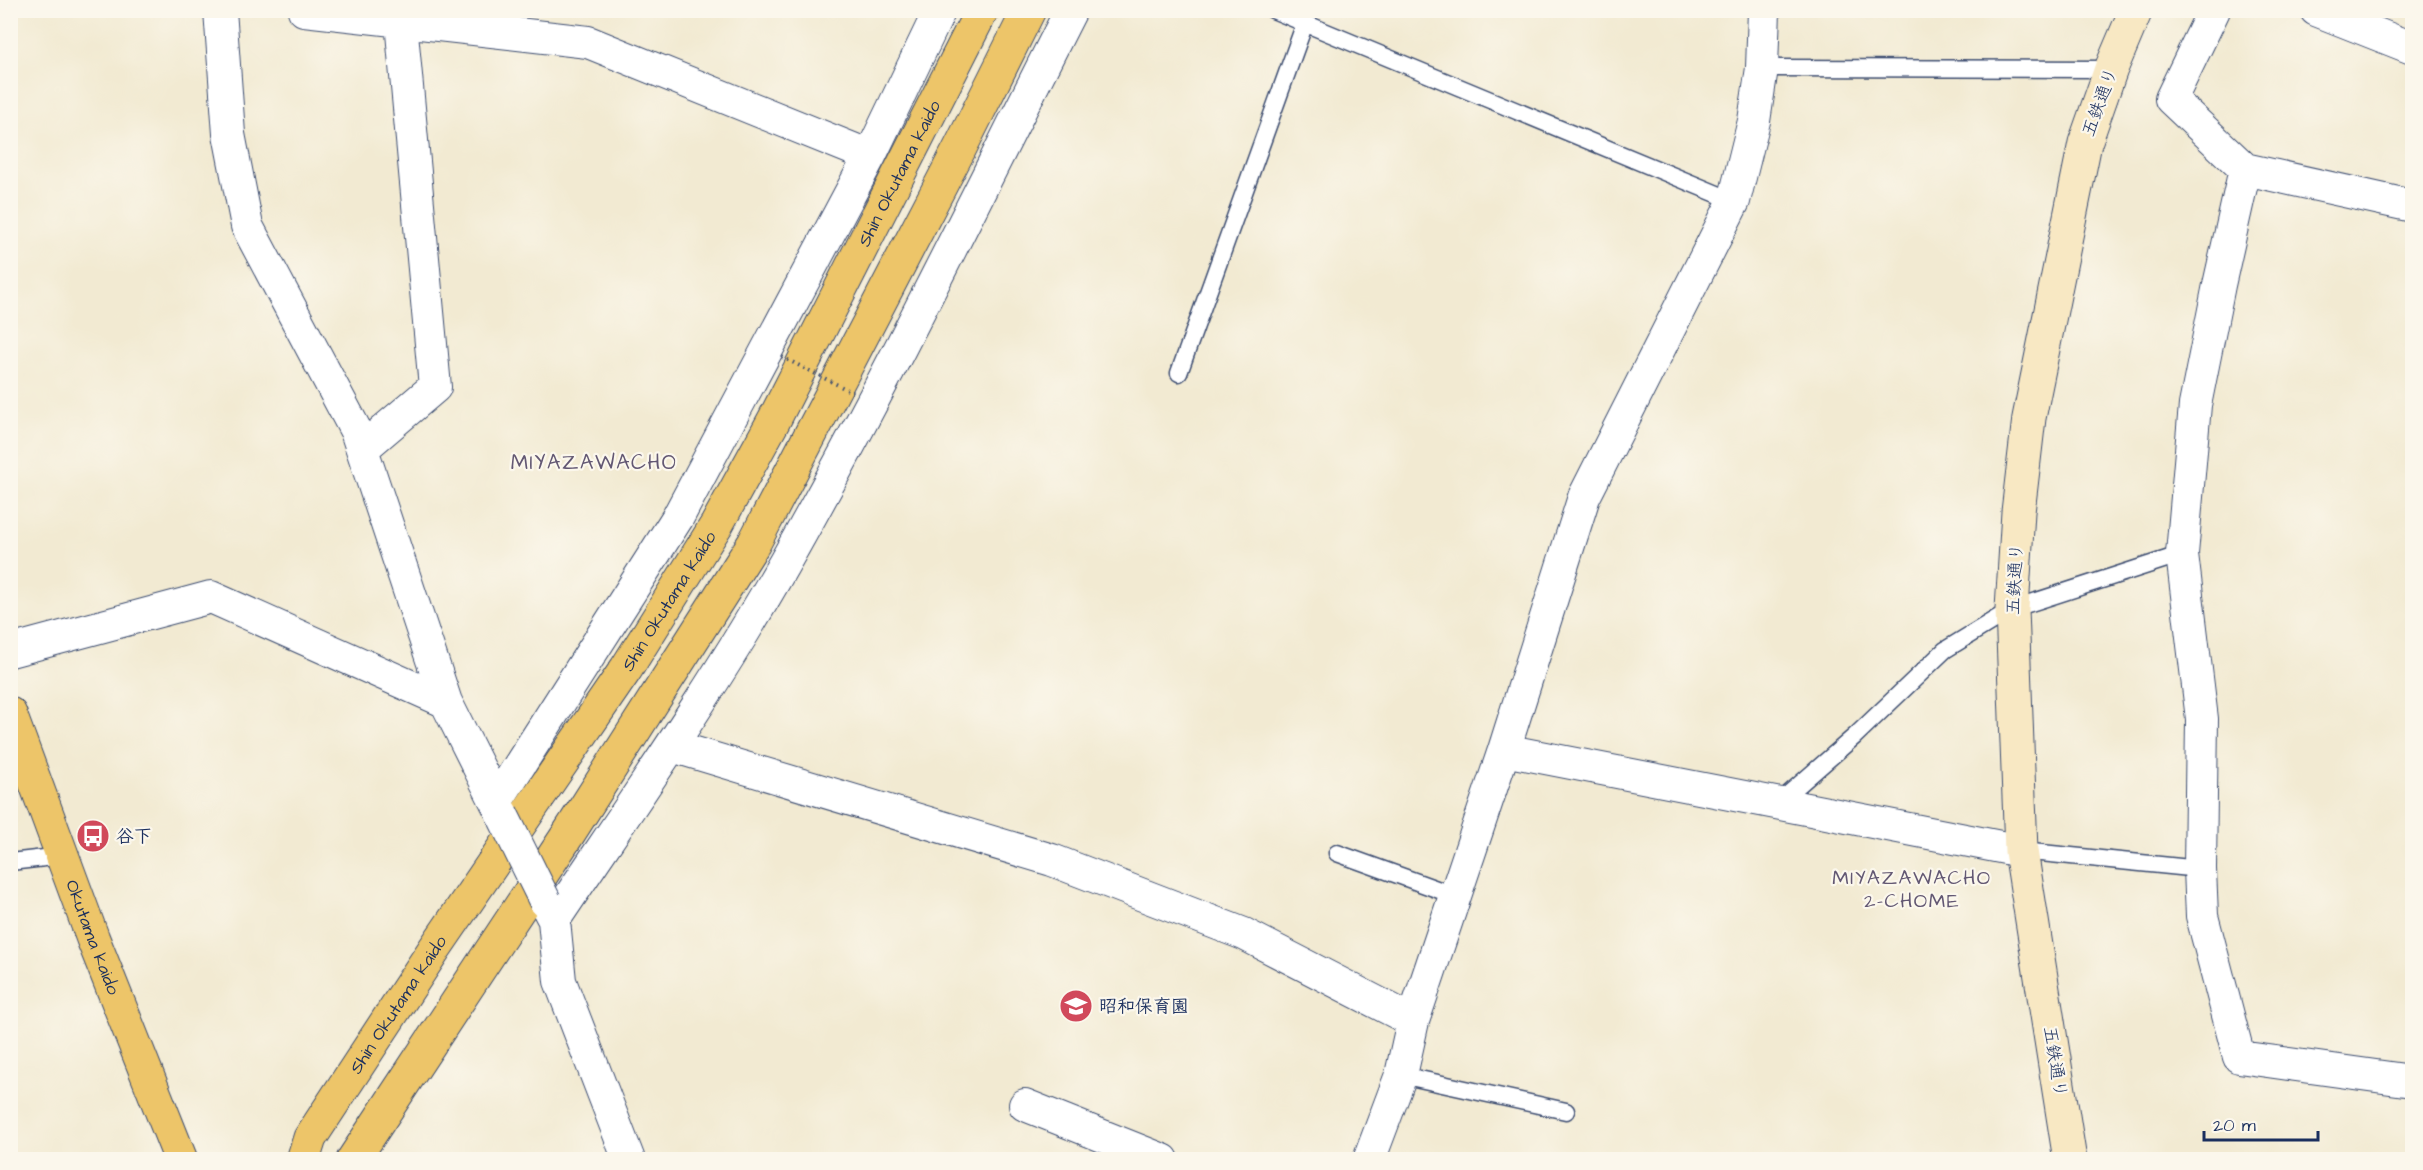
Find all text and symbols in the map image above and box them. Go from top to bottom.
street label: 五鉄通り [2076,64,2124,140]
street label: Shin Okutama kaido [852,96,947,251]
district label: MIYAZAWACHO [511,448,677,477]
street label: Shin Okutama kaido [615,526,722,676]
street label: 五鉄通り [2001,542,2029,616]
bus stop icon: 谷下 [75,818,111,854]
place label: 谷下 [116,824,152,849]
district label: MIYAZAWACHO 2-CHOME [1832,864,1992,915]
street label: Okutama kaido [60,876,126,998]
street label: Shin Okutama kaido [343,930,453,1078]
school or university icon: 昭和保育園 [1058,988,1094,1024]
place label: 昭和保育園 [1099,994,1189,1019]
street label: 五鉄通り [2037,1024,2073,1100]
scale bar [2204,1104,2318,1142]
text: 20 m [2213,1113,2256,1138]

